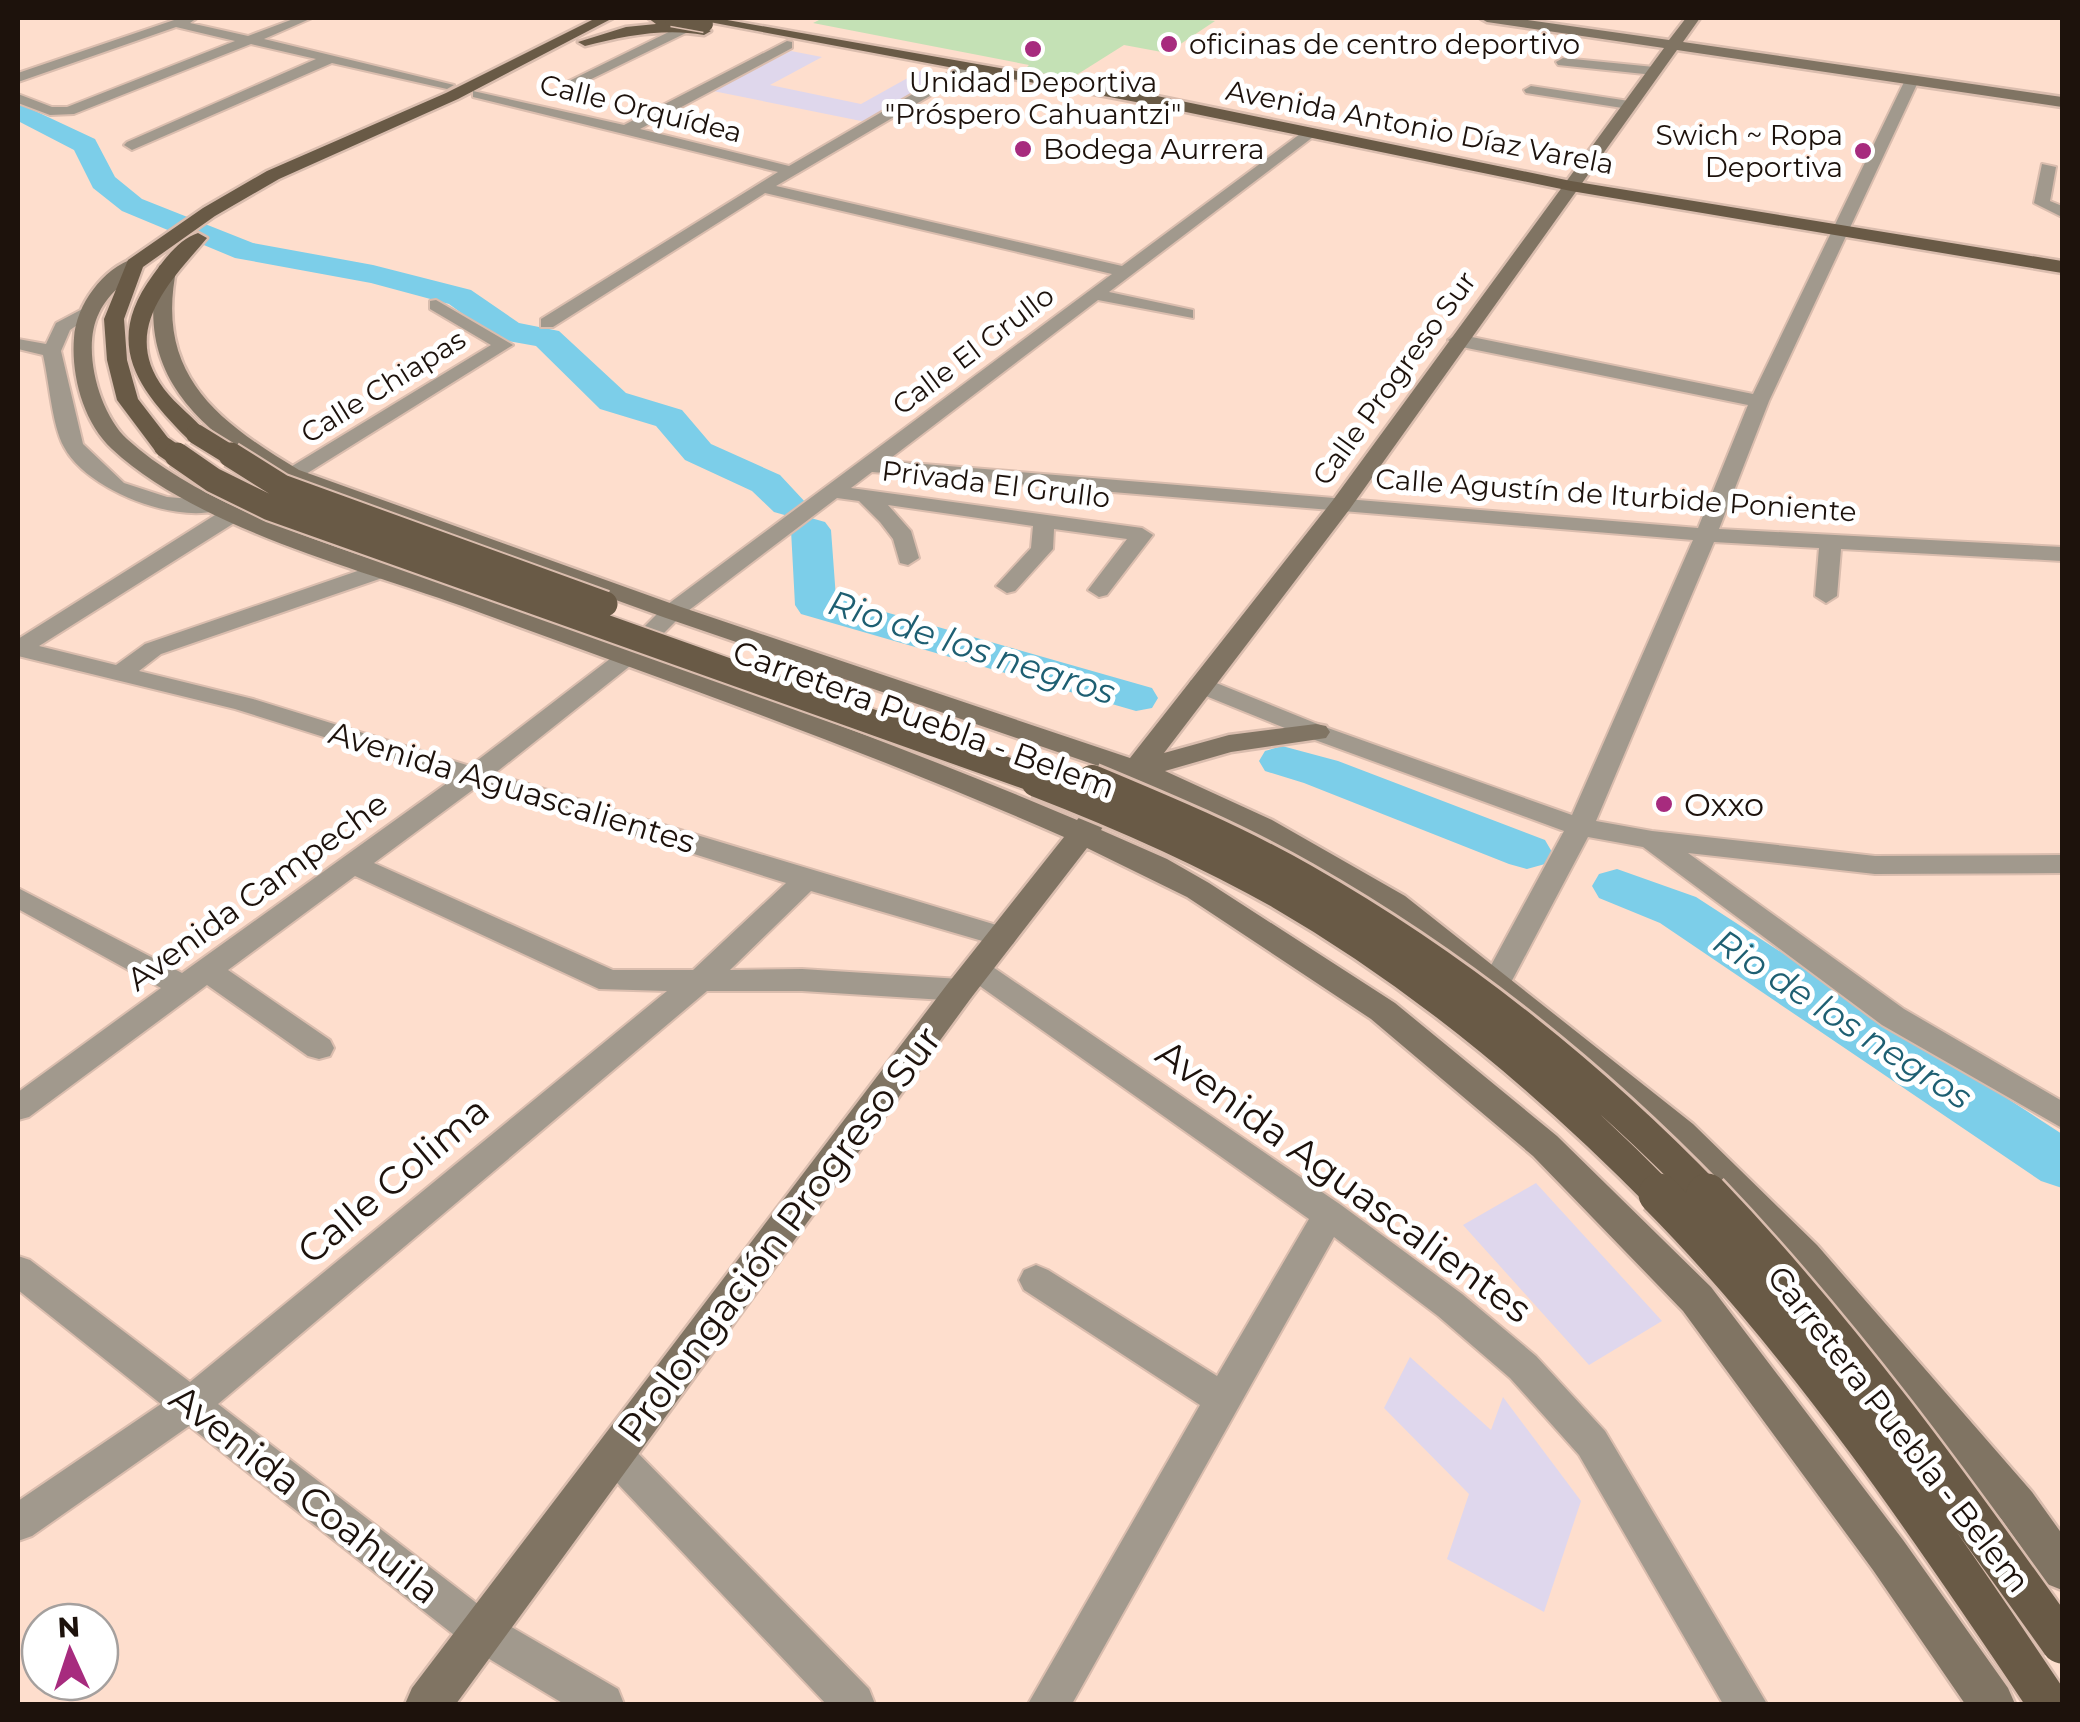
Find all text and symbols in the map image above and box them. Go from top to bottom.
place label: oficinas de centro deportivo [1189,27,1580,61]
marker: oficinas de centro deportivo [1158,33,1180,55]
marker: Unidad Deportiva "Próspero Cahuantzi" [1022,38,1044,60]
place label: Unidad Deportiva "Próspero Cahuantzi" [885,65,1181,131]
street label: Calle Orquídea [536,66,746,150]
street label: Avenida Antonio Díaz Varela [1223,73,1617,181]
place label: Swich ~ Ropa Deportiva [1655,118,1843,184]
place label: Bodega Aurrera [1043,132,1265,166]
marker: Bodega Aurrera [1012,138,1034,160]
marker: Swich ~ Ropa Deportiva [1852,140,1874,162]
street label: Calle Progreso Sur [1305,264,1483,492]
street label: Calle El Grullo [886,278,1060,422]
street label: Calle Chiapas [295,322,471,450]
street label: Privada El Grullo [880,453,1112,515]
street label: Calle Agustín de Iturbide Poniente [1374,461,1858,529]
water label: Rio de los negros [823,580,1121,714]
street label: Carretera Puebla - Belem [728,632,1120,806]
street label: Avenida Aguascalientes [324,713,700,861]
street label: Avenida Campeche [119,783,395,999]
place label: Oxxo [1684,785,1764,824]
marker: Oxxo [1653,793,1675,815]
water label: Rio de los negros [1706,920,1980,1118]
street label: Prolongación Progreso Sur [607,1017,951,1451]
street label: Avenida Aguascalientes [1147,1029,1541,1333]
street label: Calle Colima [288,1086,498,1274]
street label: Carretera Puebla - Belem [1759,1258,2039,1600]
street label: Avenida Coahuila [161,1374,449,1614]
north arrow [20,1602,120,1702]
text: N [57,1609,81,1645]

